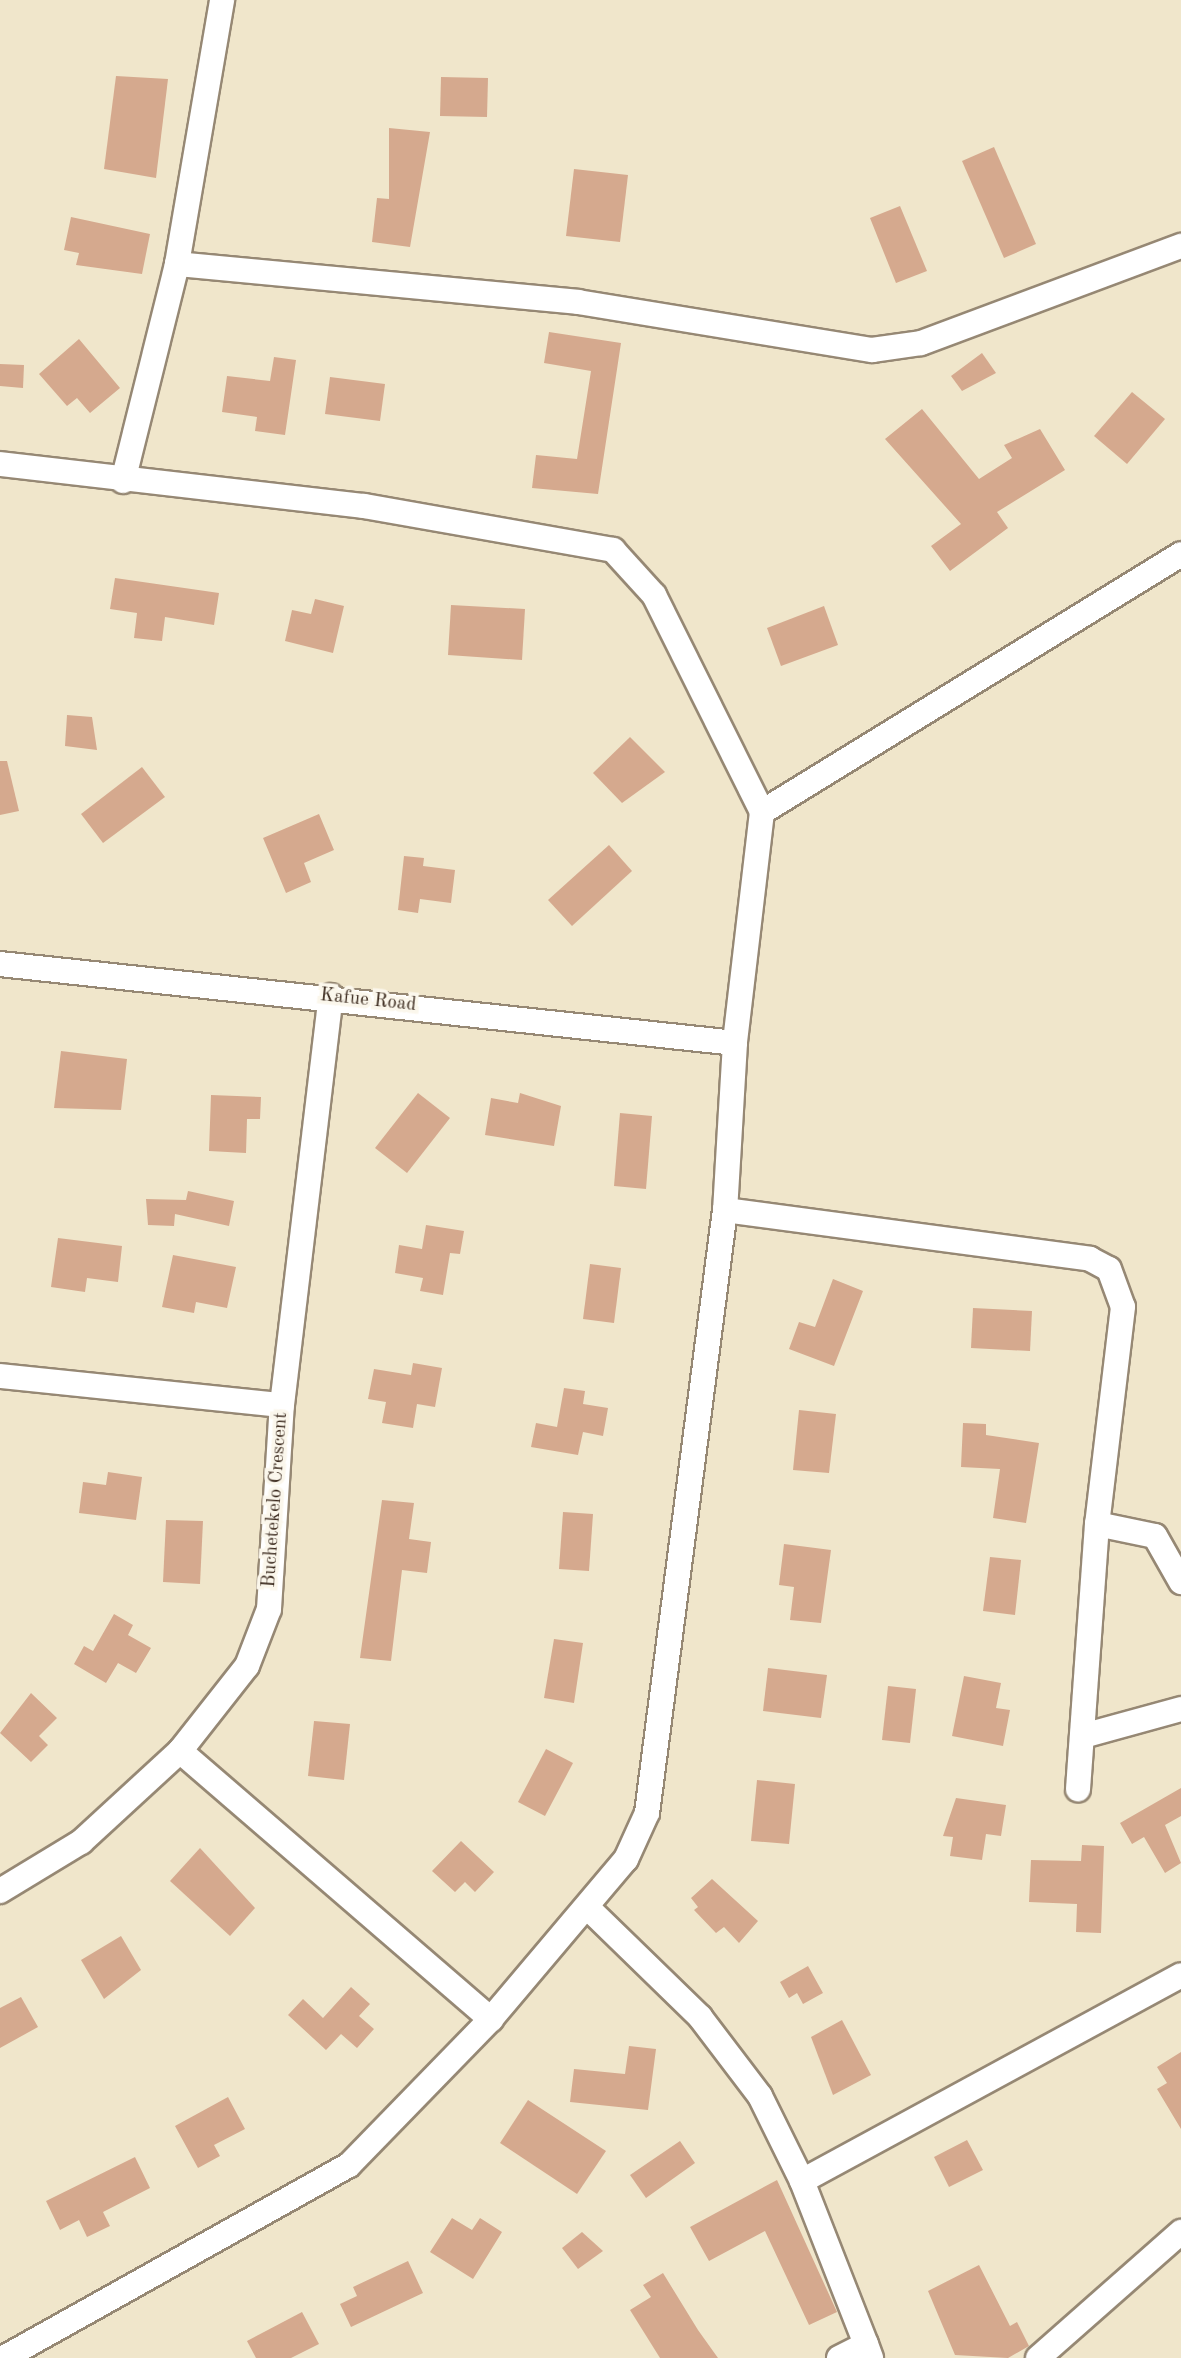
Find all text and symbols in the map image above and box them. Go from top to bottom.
street label: Kafue Road [319,985,417,1017]
street label: Buchetekelo Crescent [258,1411,294,1589]

